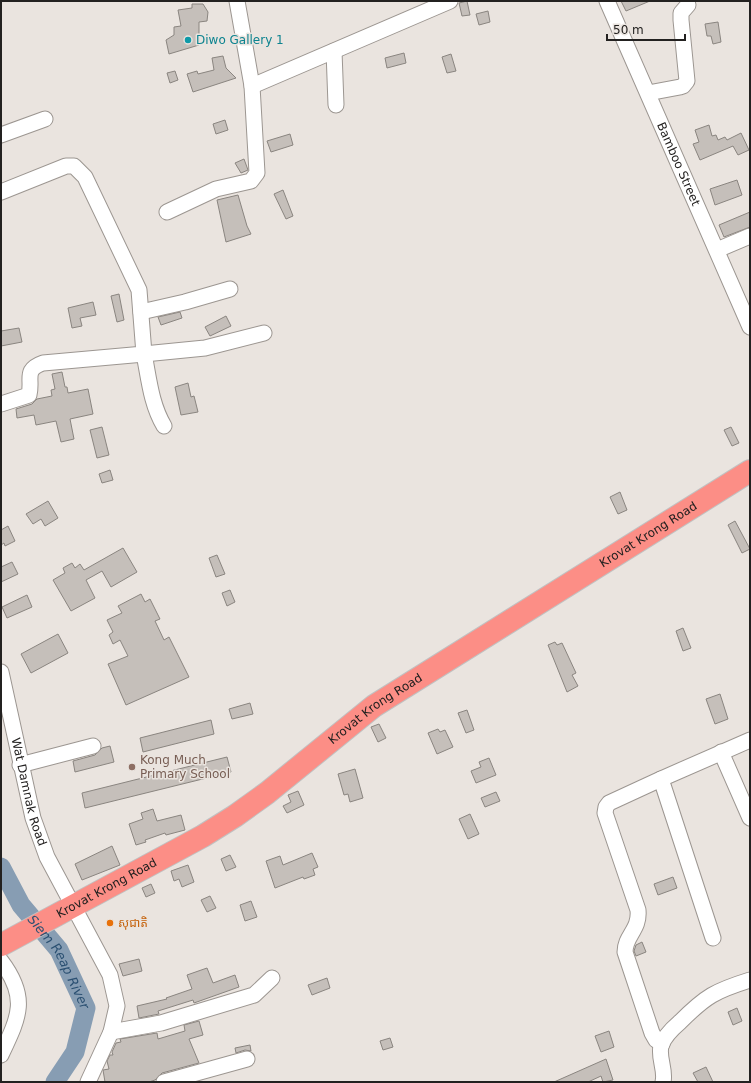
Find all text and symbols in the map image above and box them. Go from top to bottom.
scale bar [607,16,685,42]
text: 50 m [613,23,644,37]
place label: Diwo Gallery 1 [196,33,284,47]
marker: Diwo Gallery 1 [183,35,193,45]
street label: Bamboo Street [654,120,703,208]
street label: Krovat Krong Road [597,499,699,570]
street label: Krovat Krong Road [326,671,425,747]
street label: Wat Damnak Road [9,736,49,848]
place label: Kong Much Primary School [140,753,230,781]
marker: Kong Much Primary School [127,762,137,772]
street label: Krovat Krong Road [54,855,159,921]
water label: Siem Reap River [25,912,94,1013]
place label: សុជាតិ [118,916,148,930]
marker: សុជាតិ [105,918,115,928]

